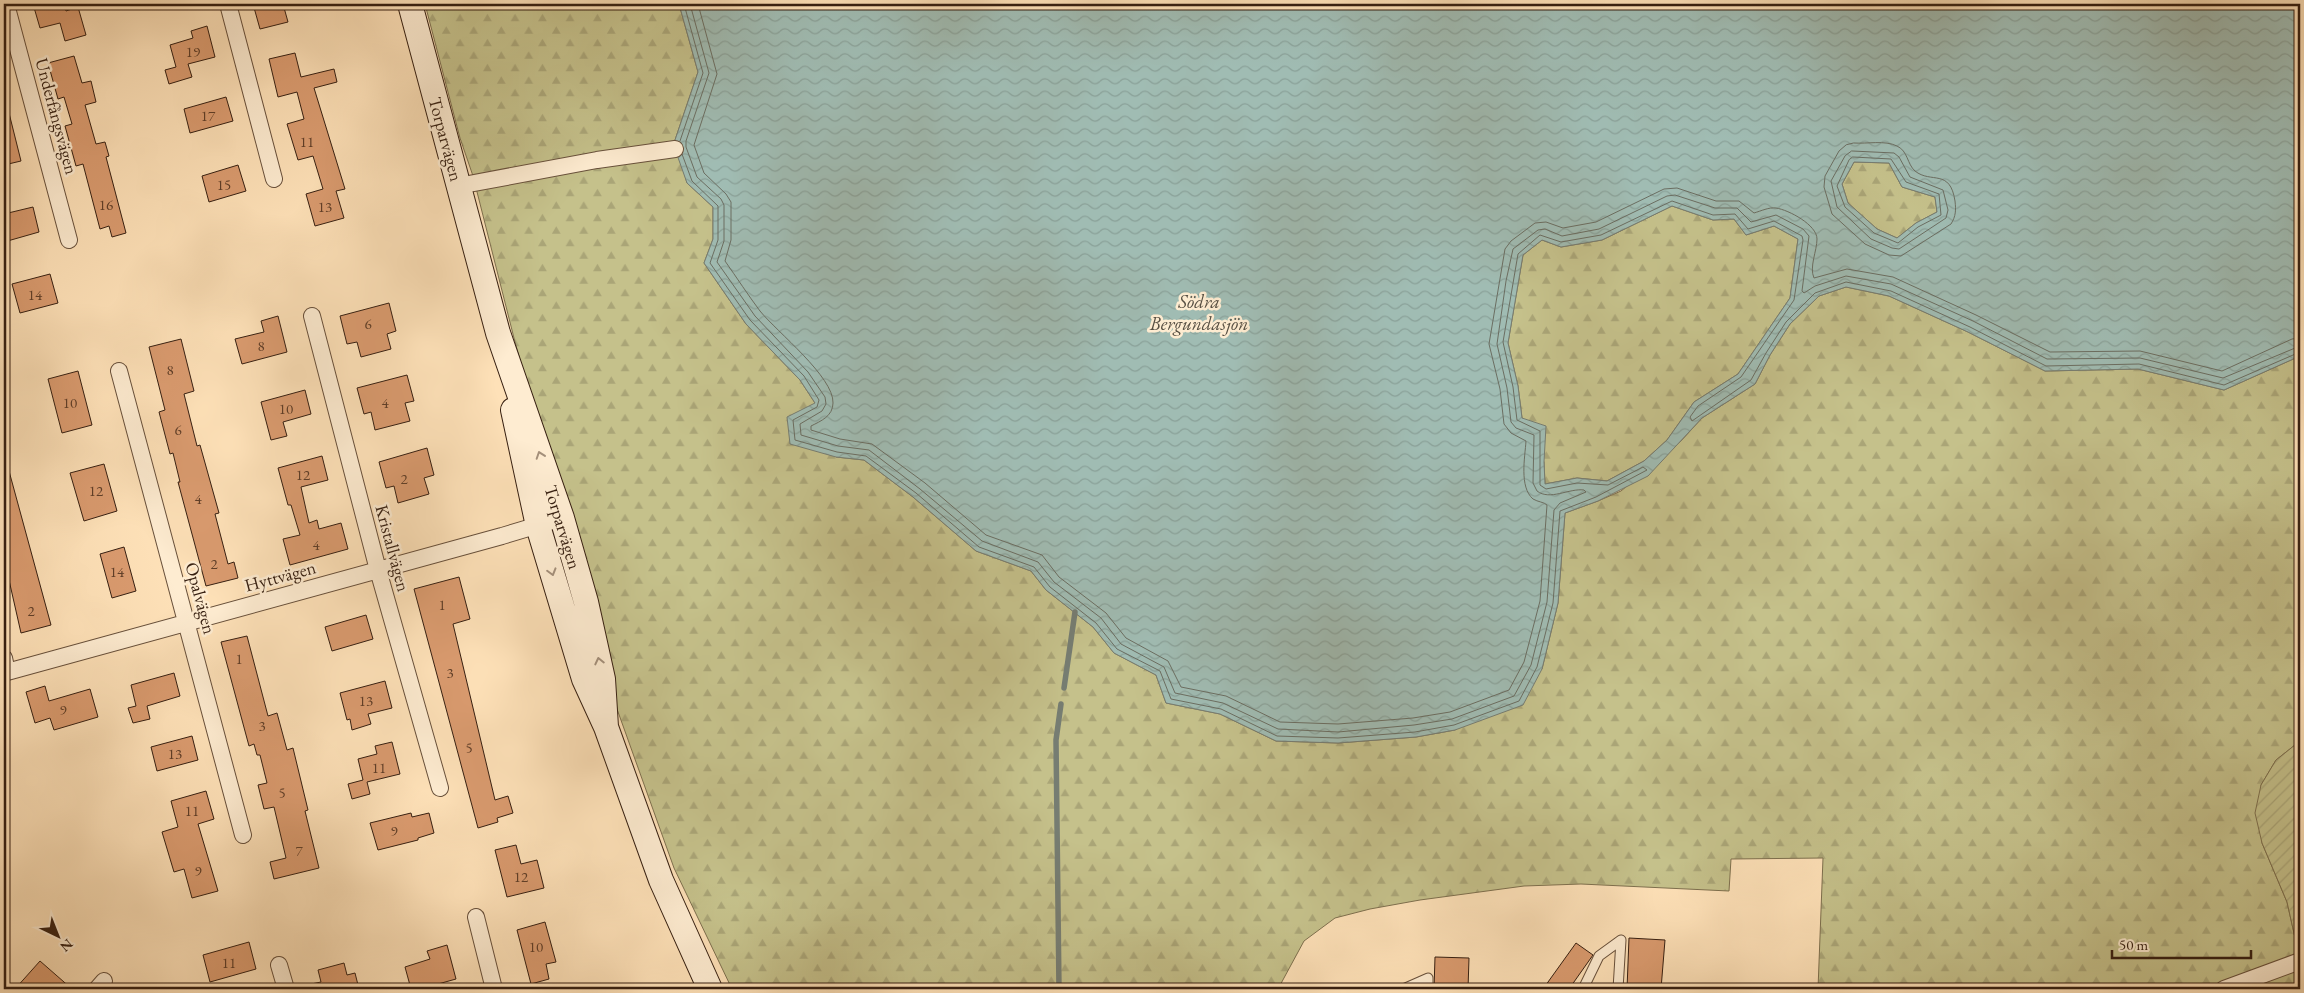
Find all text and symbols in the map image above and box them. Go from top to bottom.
house number: 19 [186,42,200,61]
street label: Underfångsvägen [30,55,84,177]
street label: Torparvägen [424,94,468,184]
house number: 17 [201,106,216,125]
house number: 11 [300,132,314,151]
house number: 15 [217,175,231,194]
house number: 16 [99,195,113,214]
house number: 13 [318,197,332,216]
house number: 14 [28,285,43,304]
water label: Södra Bergundasjön [1149,289,1248,336]
house number: 6 [364,314,372,333]
house number: 8 [257,336,265,355]
house number: 8 [166,360,174,379]
house number: 10 [63,393,77,412]
house number: 4 [381,393,389,412]
house number: 10 [279,399,293,418]
house number: 6 [174,420,182,439]
one-way arrow [536,451,546,459]
house number: 12 [296,465,311,484]
house number: 2 [400,469,408,488]
house number: 12 [89,481,104,500]
street label: Torparvägen [539,482,587,572]
house number: 4 [194,489,202,508]
street label: Kristallvägen [370,502,416,594]
house number: 4 [312,535,320,554]
house number: 2 [210,554,218,573]
street label: Hyttvägen [242,555,319,597]
street label: Opalvägen [180,560,222,637]
house number: 14 [110,562,125,581]
one-way arrow [546,568,556,576]
house number: 1 [438,595,446,614]
house number: 2 [27,601,35,620]
house number: 1 [235,649,243,668]
one-way arrow [594,657,605,666]
house number: 3 [446,663,454,682]
house number: 13 [359,691,373,710]
house number: 9 [59,700,67,719]
house number: 3 [258,716,266,735]
house number: 5 [465,738,473,757]
house number: 13 [168,744,182,763]
house number: 11 [372,758,386,777]
house number: 5 [278,783,286,802]
house number: 11 [185,801,199,820]
house number: 9 [390,821,398,840]
house number: 7 [295,841,303,860]
house number: 9 [194,861,202,880]
house number: 12 [514,867,529,886]
north arrow [32,910,82,960]
scale bar [2112,928,2250,960]
text: N [56,935,77,956]
text: 50 m [2119,935,2148,954]
house number: 10 [529,937,543,956]
house number: 11 [222,953,236,972]

